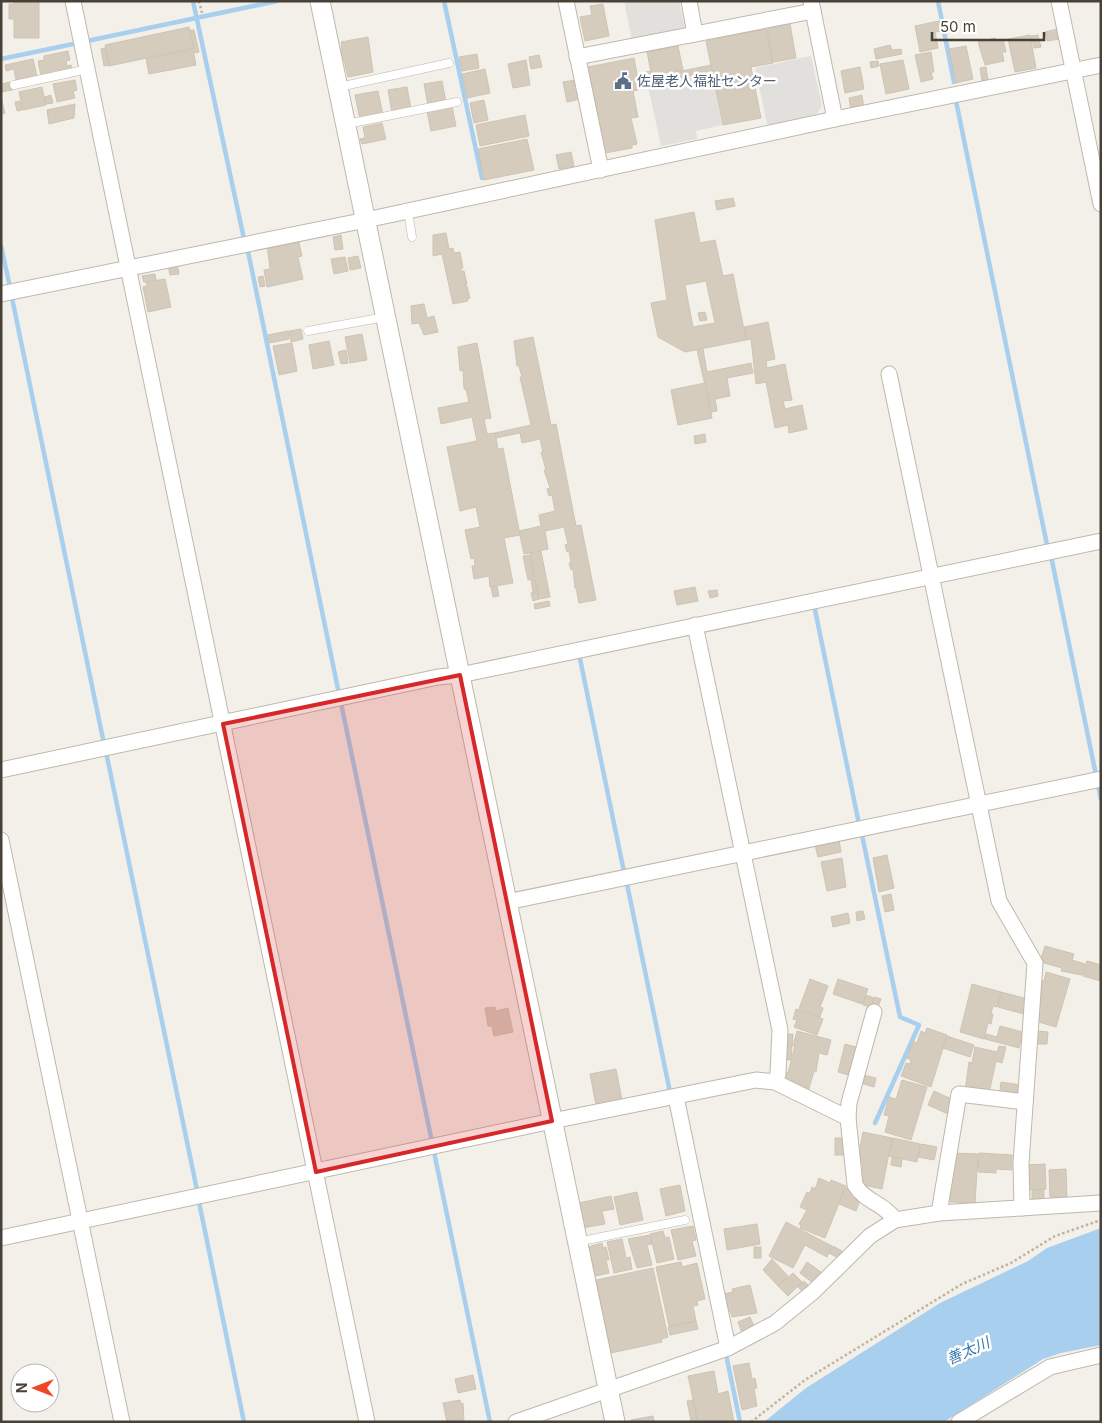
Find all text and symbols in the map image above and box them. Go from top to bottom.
scale bar [932,10,1044,42]
text: 50 m [940,17,976,36]
public building icon: 佐屋老人福祉センター [613,71,633,91]
place label: 佐屋老人福祉センター [637,72,777,89]
water label: 善太川 [943,1332,994,1368]
north arrow [10,1363,60,1413]
text: N [13,1383,30,1393]

